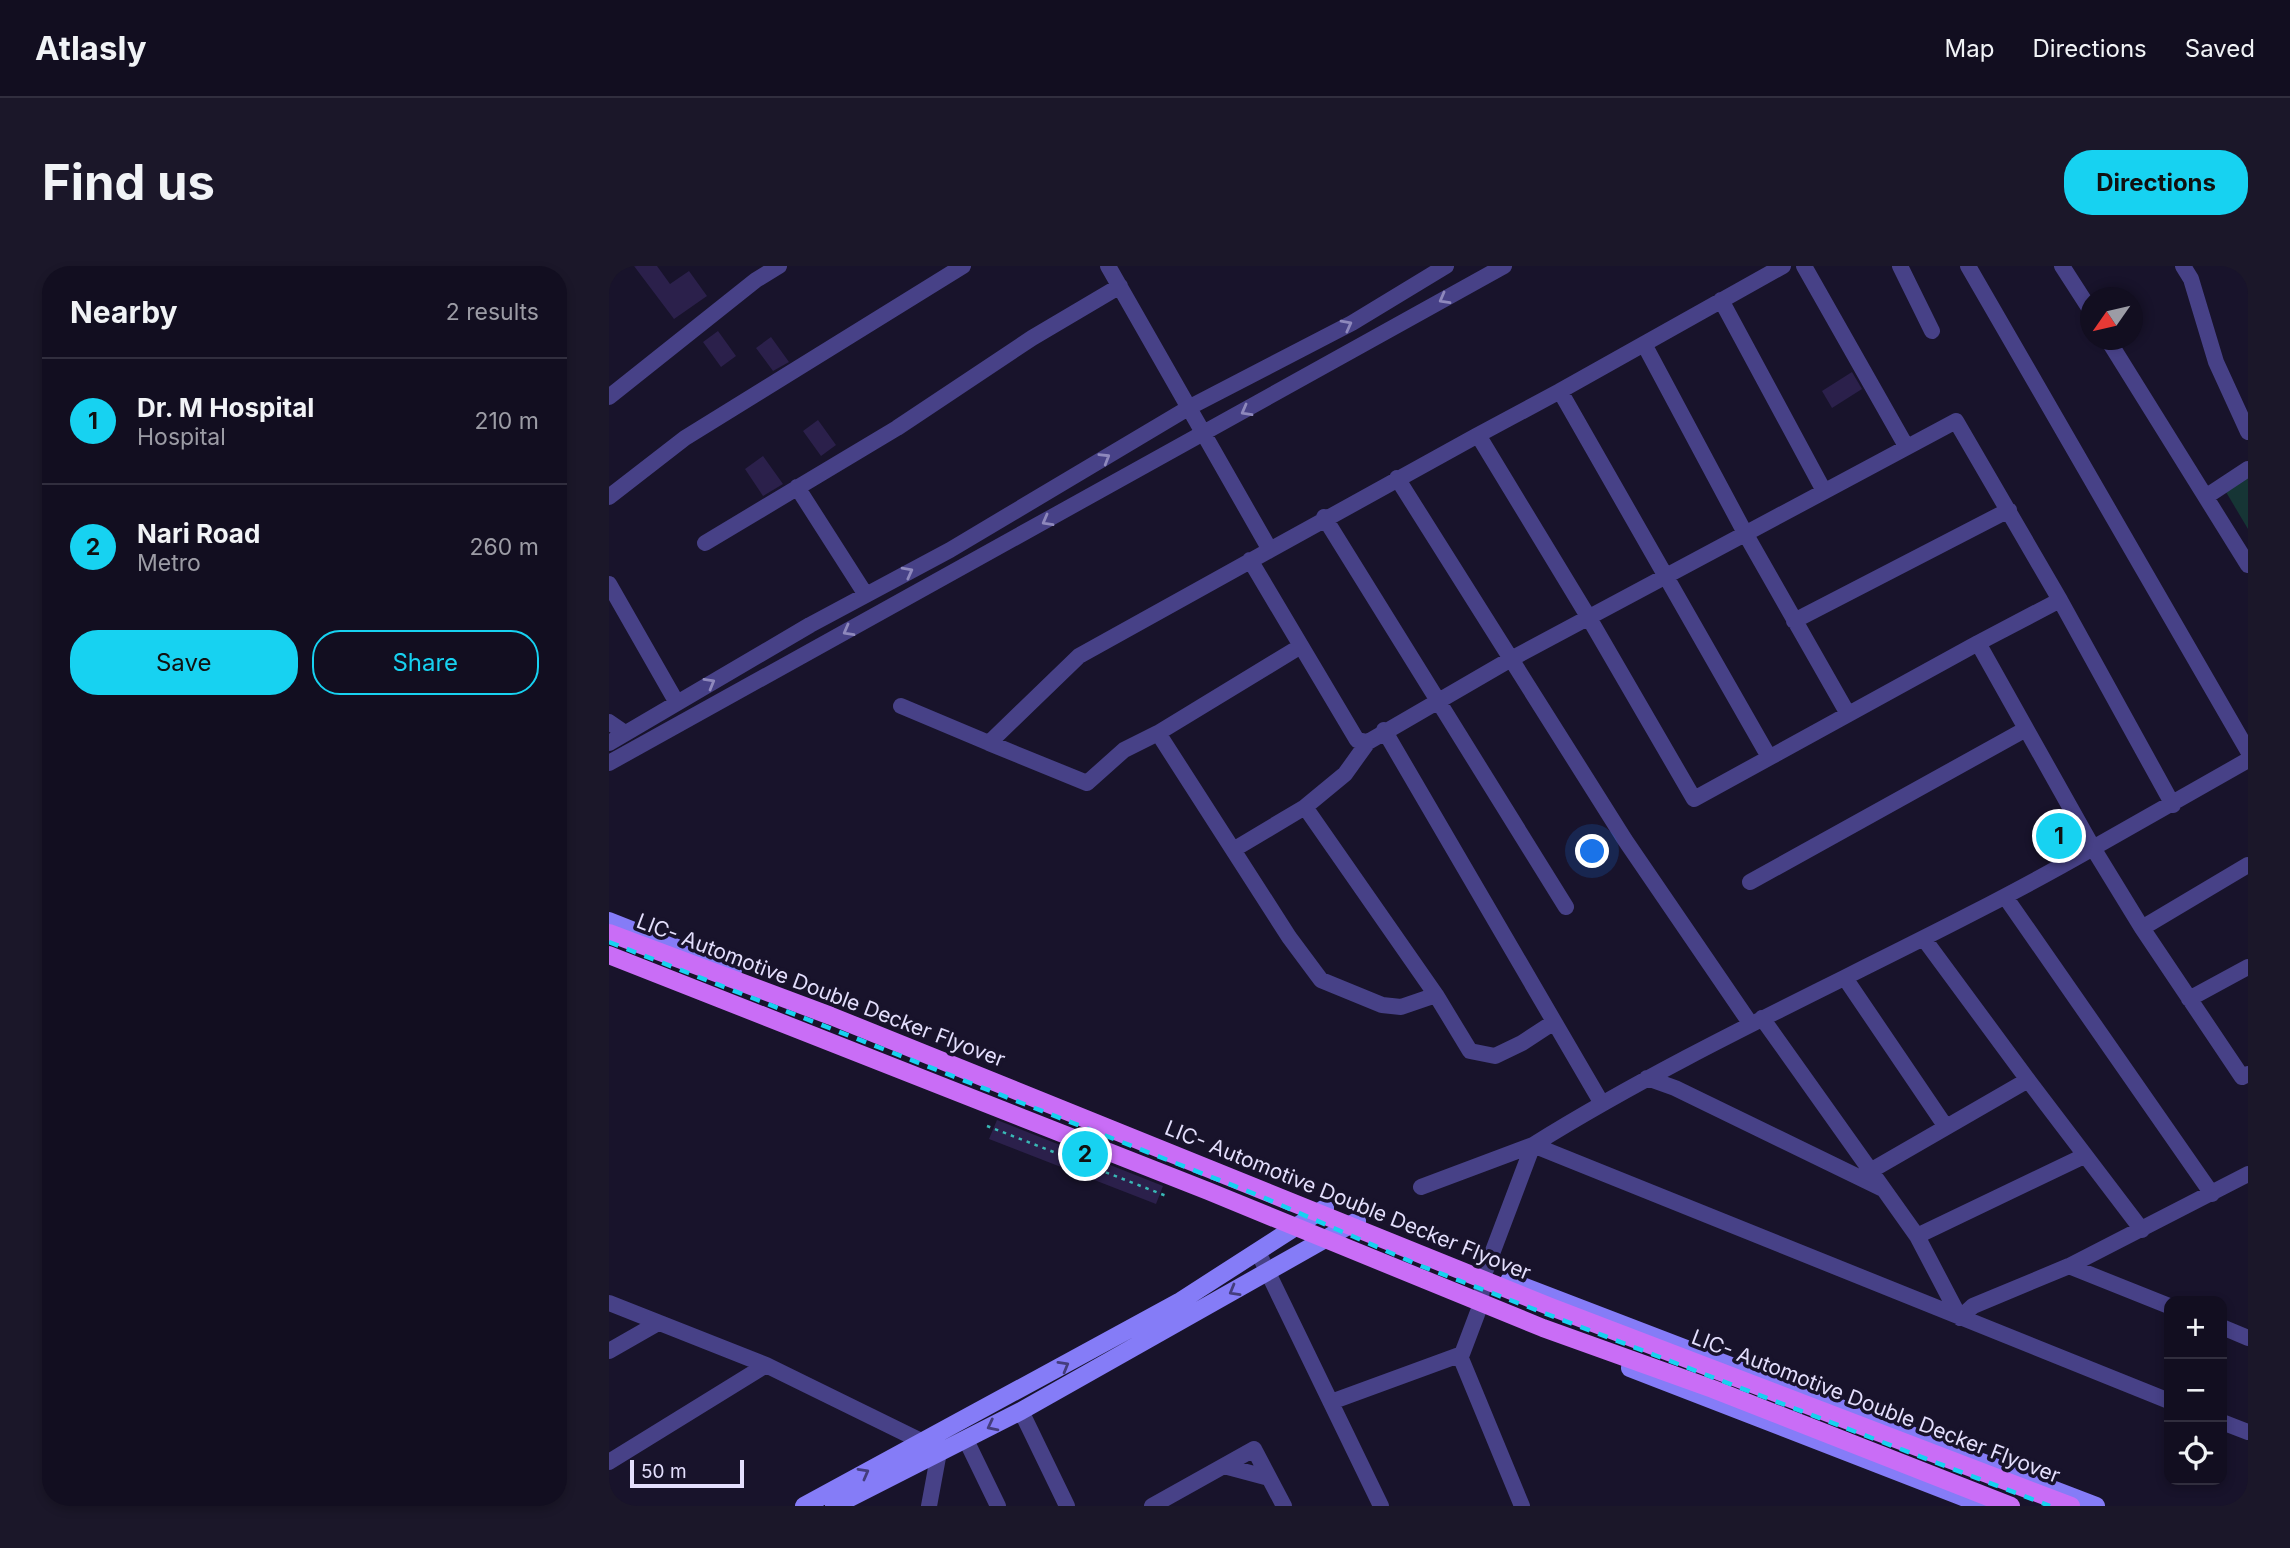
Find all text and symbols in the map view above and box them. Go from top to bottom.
text: Atlasly [35,28,147,68]
text: Map [1945,34,1994,63]
text: Directions [2032,34,2147,63]
text: Saved [2185,34,2255,63]
button: Directions [2064,150,2248,215]
text: Find us [42,153,215,212]
north arrow [2080,287,2143,350]
one-way arrow [1439,291,1451,304]
text: Nearby [70,294,178,330]
text: 2 results [446,298,539,326]
one-way arrow [1340,320,1353,333]
text: Dr. M Hospital [137,392,314,423]
one-way arrow [1240,403,1253,416]
text: 1 [88,407,98,435]
text: 210 m [474,407,539,435]
text: Hospital [137,423,226,451]
one-way arrow [1098,453,1111,466]
one-way arrow [1041,513,1054,526]
text: Nari Road [137,518,260,549]
text: 2 [86,533,100,561]
text: 260 m [470,533,539,561]
text: Metro [137,549,201,577]
one-way arrow [901,567,914,580]
one-way arrow [842,623,855,636]
button: Save [70,630,298,695]
button: Share [312,630,539,695]
one-way arrow [703,678,715,691]
pin: 1 [2036,810,2082,862]
your location [1575,834,1609,868]
street label: LIC- Automotive Double Decker Flyover [633,908,1009,1072]
street label: LIC- Automotive Double Decker Flyover [1161,1115,1535,1285]
pin: 2 [1062,1128,1108,1180]
one-way arrow [1228,1283,1241,1296]
map controls [2164,1296,2227,1485]
button: + [2164,1296,2227,1359]
street label: LIC- Automotive Double Decker Flyover [1688,1324,2064,1488]
button: − [2164,1359,2227,1422]
one-way arrow [1057,1361,1070,1374]
one-way arrow [987,1418,1000,1432]
button: locate [2164,1422,2227,1485]
scale bar [630,1457,744,1489]
text: 50 m [641,1460,687,1483]
one-way arrow [856,1468,869,1481]

